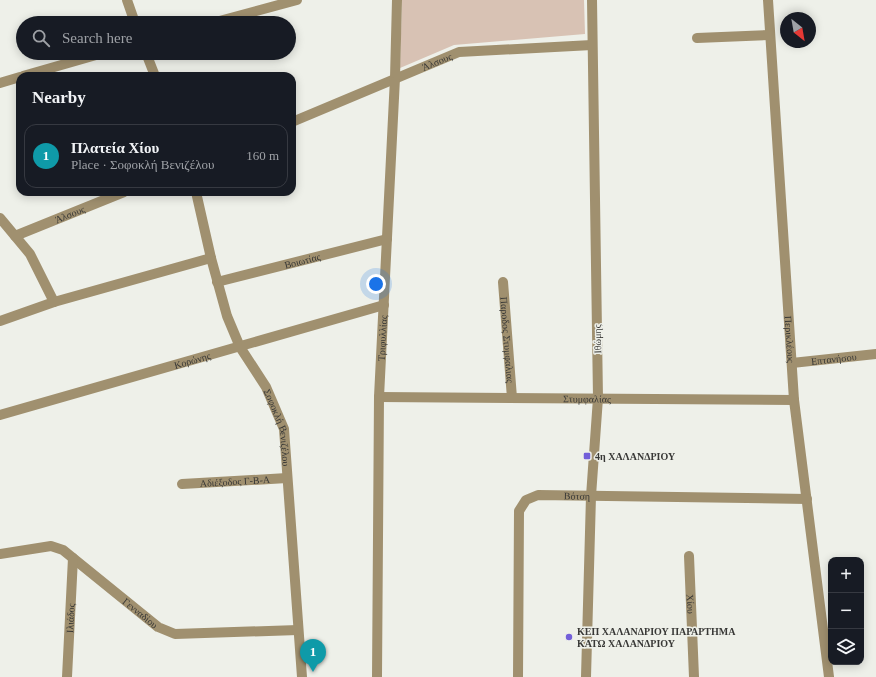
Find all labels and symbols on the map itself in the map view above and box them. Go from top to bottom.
north arrow [780,12,816,48]
street label: Άλσους [420,51,454,73]
street label: Άλσους [53,203,87,225]
street label: Βοιωτίας [283,251,322,271]
your location [366,274,386,294]
street label: Παροδος Στυμφαλιας [498,296,516,383]
street label: Τριφυλλίας [376,315,389,361]
street label: Περικλέους [783,315,797,363]
street label: Ιθώμης [592,324,603,354]
street label: Κορώνης [173,350,212,371]
street label: Επτανήσου [811,351,857,367]
street label: Σοφοκλή Βενιζέλου [262,387,292,467]
street label: Στυμφαλίας [563,393,611,405]
marker: 4η ΧΑΛΑΝΔΡΙΟΥ [582,451,592,461]
place label: 4η ΧΑΛΑΝΔΡΙΟΥ [595,451,676,462]
street label: Αδιέξοδος Γ-Β-Α [199,474,271,489]
street label: Βότση [564,490,590,502]
street label: Χίου [685,594,696,614]
street label: Γενναδίου [121,596,160,631]
street label: Ιλιάδος [64,603,77,633]
place label: ΚΕΠ ΧΑΛΑΝΔΡΙΟΥ ΠΑΡΑΡΤΗΜΑ ΚΑΤΩ ΧΑΛΑΝΔΡΙΟΥ [577,626,736,649]
marker: ΚΕΠ ΧΑΛΑΝΔΡΙΟΥ ΠΑΡΑΡΤΗΜΑ ΚΑΤΩ ΧΑΛΑΝΔΡΙΟΥ [564,632,574,642]
pin: 1 [300,639,326,672]

